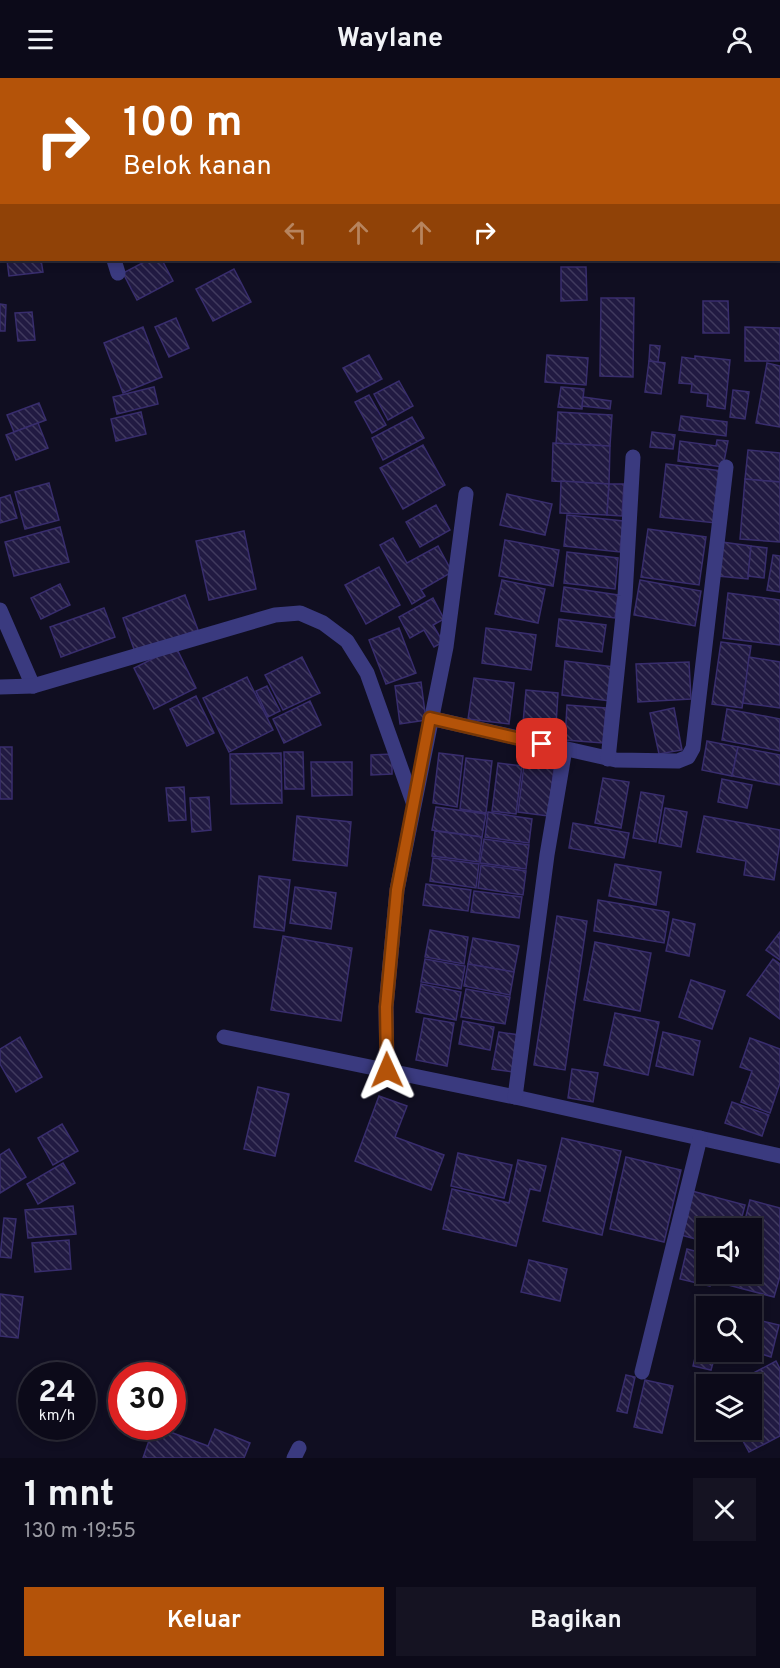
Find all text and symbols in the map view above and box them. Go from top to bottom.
text: Waylane [337,22,443,56]
icon: menu [24,23,57,56]
icon: person [723,23,756,56]
text: 100 m [123,98,242,151]
icon: right [24,102,102,180]
text: Belok kanan [123,150,272,184]
icon: left [279,216,312,249]
icon: ahead [342,216,375,249]
icon: ahead [405,216,438,249]
icon: right [468,216,501,249]
pin [516,718,567,769]
icon: arrive [525,727,558,760]
position arrow [355,1038,419,1102]
map controls [696,1218,762,1440]
button: sound [696,1218,762,1284]
button: search [696,1296,762,1362]
speed limit sign: 30 [108,1362,186,1440]
button: layers [696,1374,762,1440]
text: 24 [38,1375,76,1412]
text: km/h [39,1407,75,1426]
text: 1 mnt [24,1473,114,1519]
button: close [693,1478,756,1541]
text: 130 m · 19:55 [24,1519,136,1545]
button: Keluar [24,1587,384,1656]
button: Bagikan [396,1587,756,1656]

